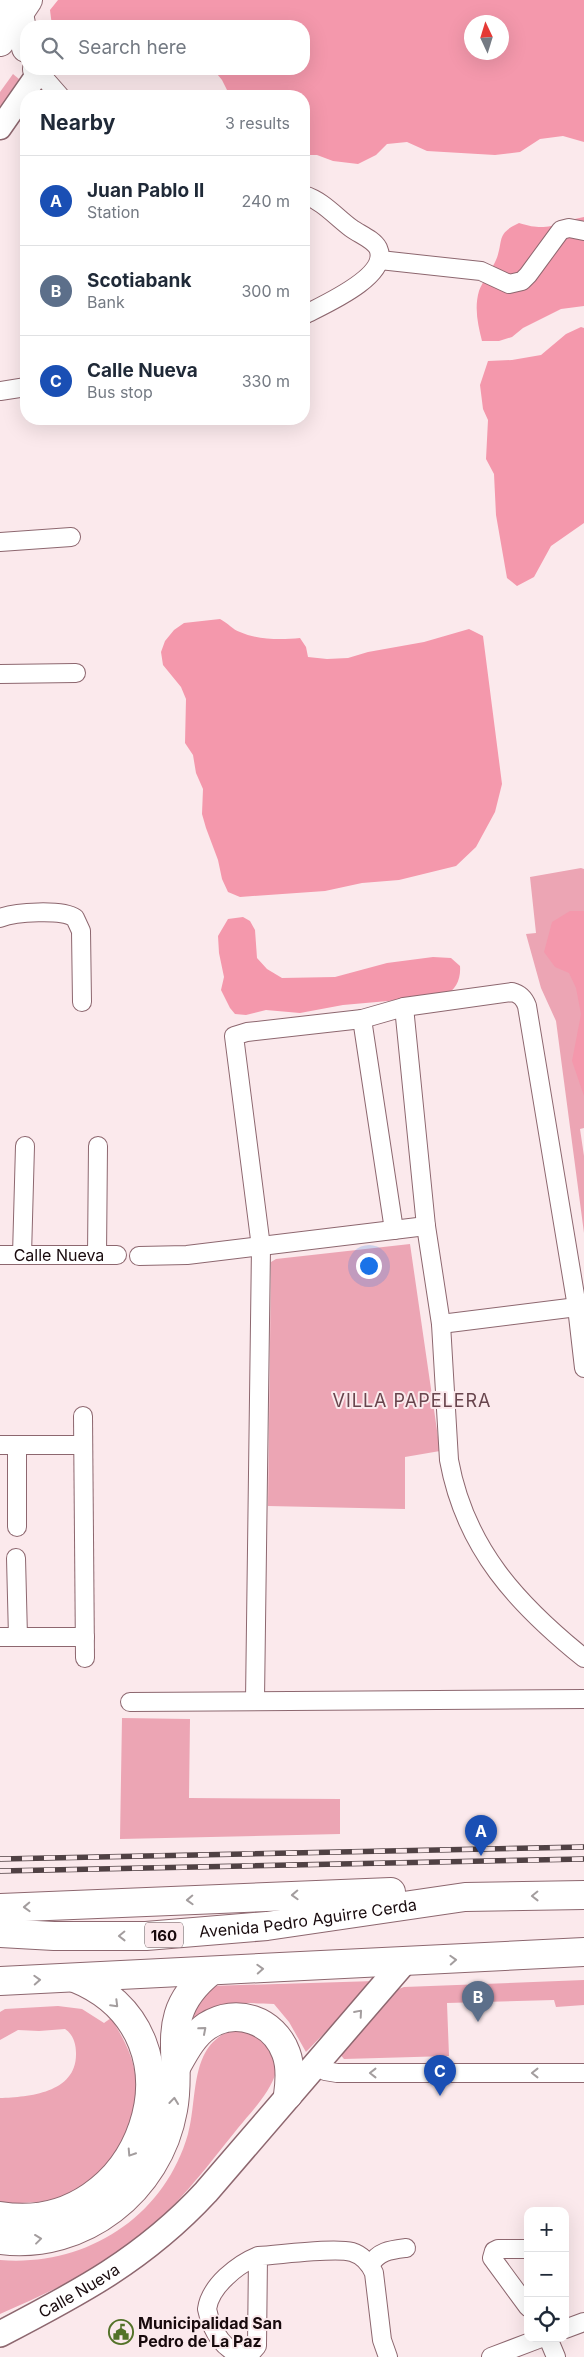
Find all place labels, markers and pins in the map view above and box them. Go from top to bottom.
pin: A [465,1815,497,1856]
pin: B [462,1981,494,2022]
pin: C [424,2055,456,2096]
place label: Municipalidad San Pedro de La Paz [138,2313,282,2351]
public building icon: Municipalidad San Pedro de La Paz [108,2319,134,2345]

